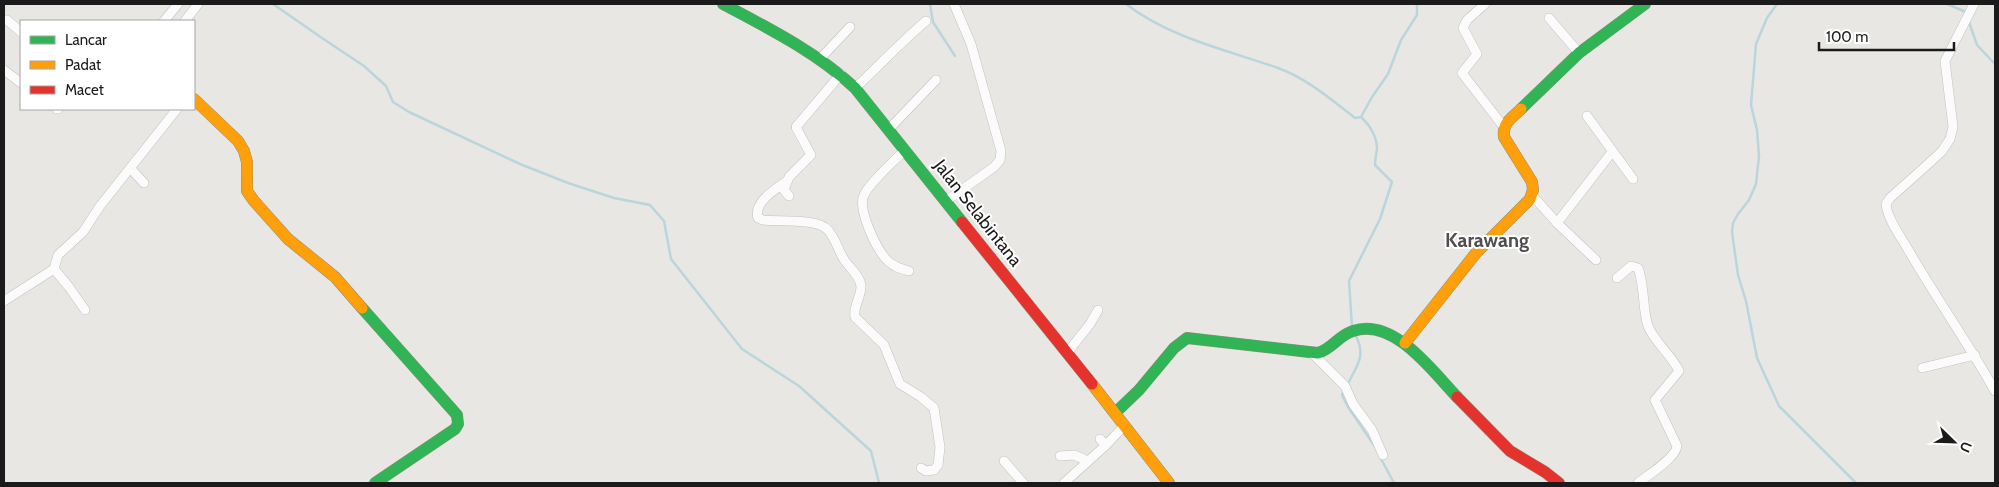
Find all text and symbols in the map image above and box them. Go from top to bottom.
legend [20,20,195,110]
scale bar [1819,20,1954,52]
text: 100 m [1826,28,1868,46]
text: Lancar [65,31,107,49]
text: Padat [65,56,101,74]
text: Macet [65,81,104,99]
street label: Jalan Selabintana [929,154,1027,271]
district label: Karawang [1445,228,1529,252]
north arrow [1929,417,1979,467]
text: U [1956,439,1976,455]

